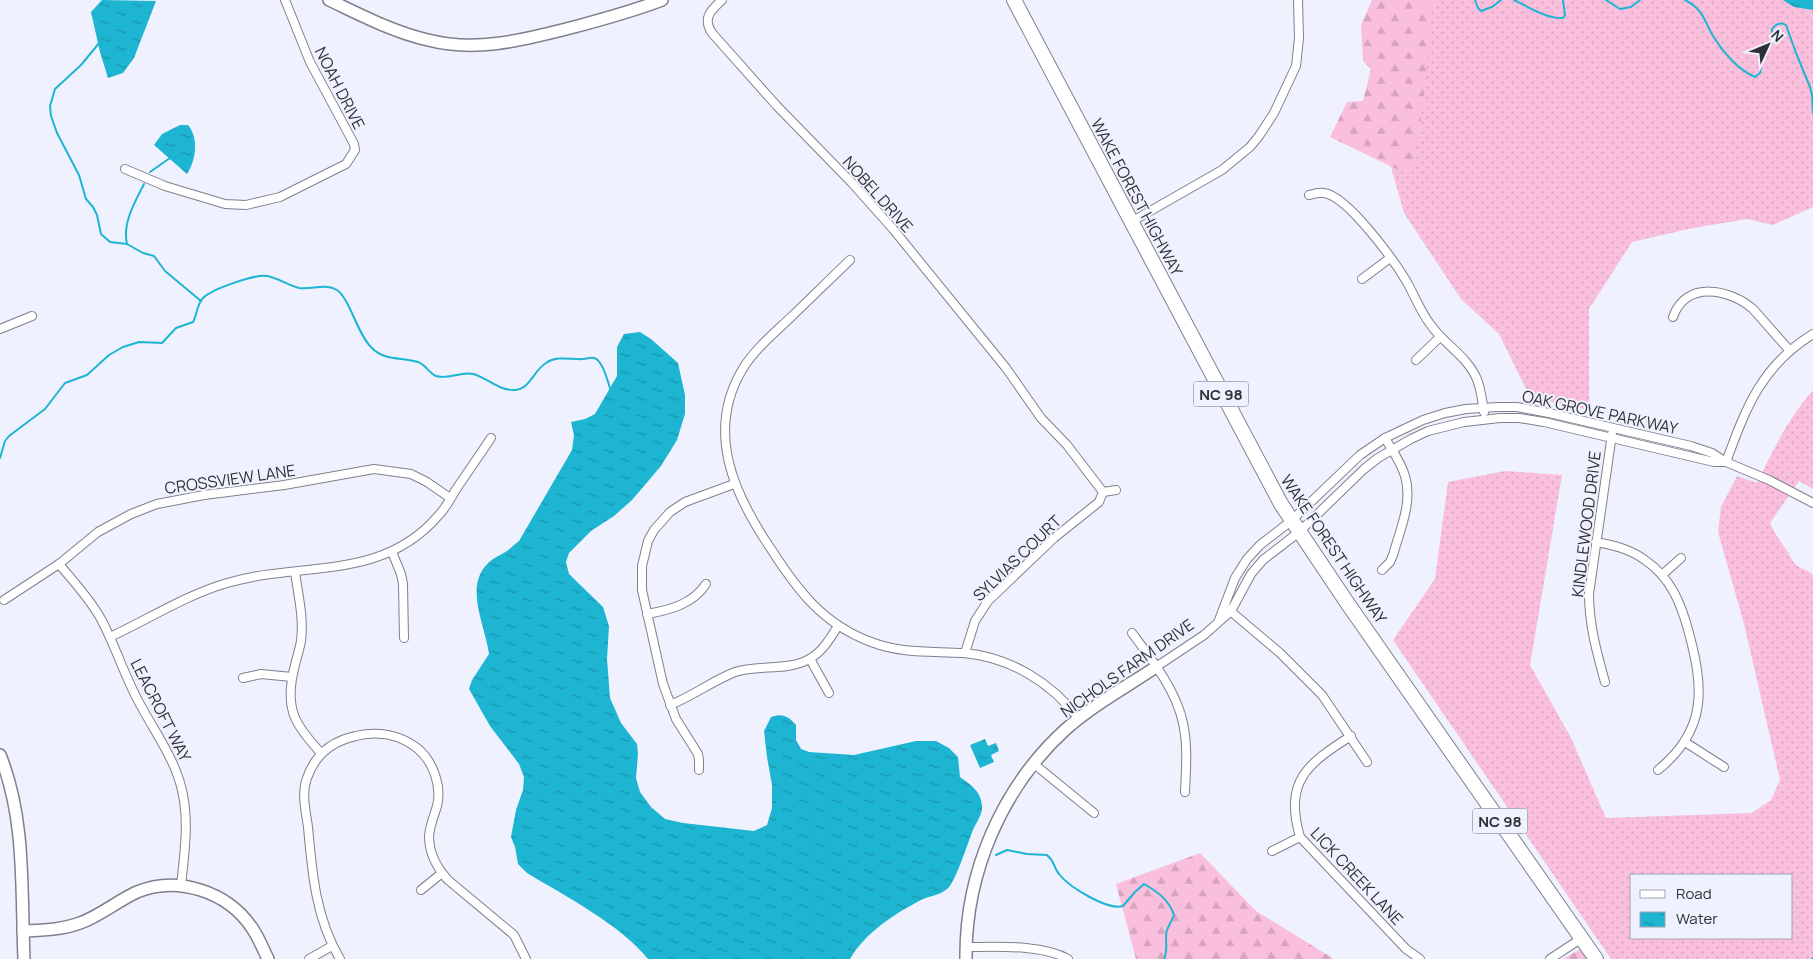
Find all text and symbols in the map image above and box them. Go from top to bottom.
north arrow [1743,20,1793,70]
text: N [1767,25,1788,46]
street label: NOAH DRIVE [310,43,370,133]
street label: WAKE FOREST HIGHWAY [1086,114,1188,280]
street label: NOBEL DRIVE [838,151,918,237]
road number: NC 98 [1194,382,1248,406]
street label: OAK GROVE PARKWAY [1520,385,1680,439]
street label: KINDLEWOOD DRIVE [1566,450,1606,598]
street label: CROSSVIEW LANE [163,459,297,499]
street label: WAKE FOREST HIGHWAY [1276,470,1392,628]
street label: SYLVIAS COURT [968,510,1066,606]
street label: NICHOLS FARM DRIVE [1056,614,1198,722]
street label: LEACROFT WAY [126,655,196,765]
road number: NC 98 [1472,808,1528,834]
street label: LICK CREEK LANE [1306,822,1408,930]
legend [1630,874,1793,939]
text: Road [1676,883,1712,904]
text: Water [1676,908,1718,929]

